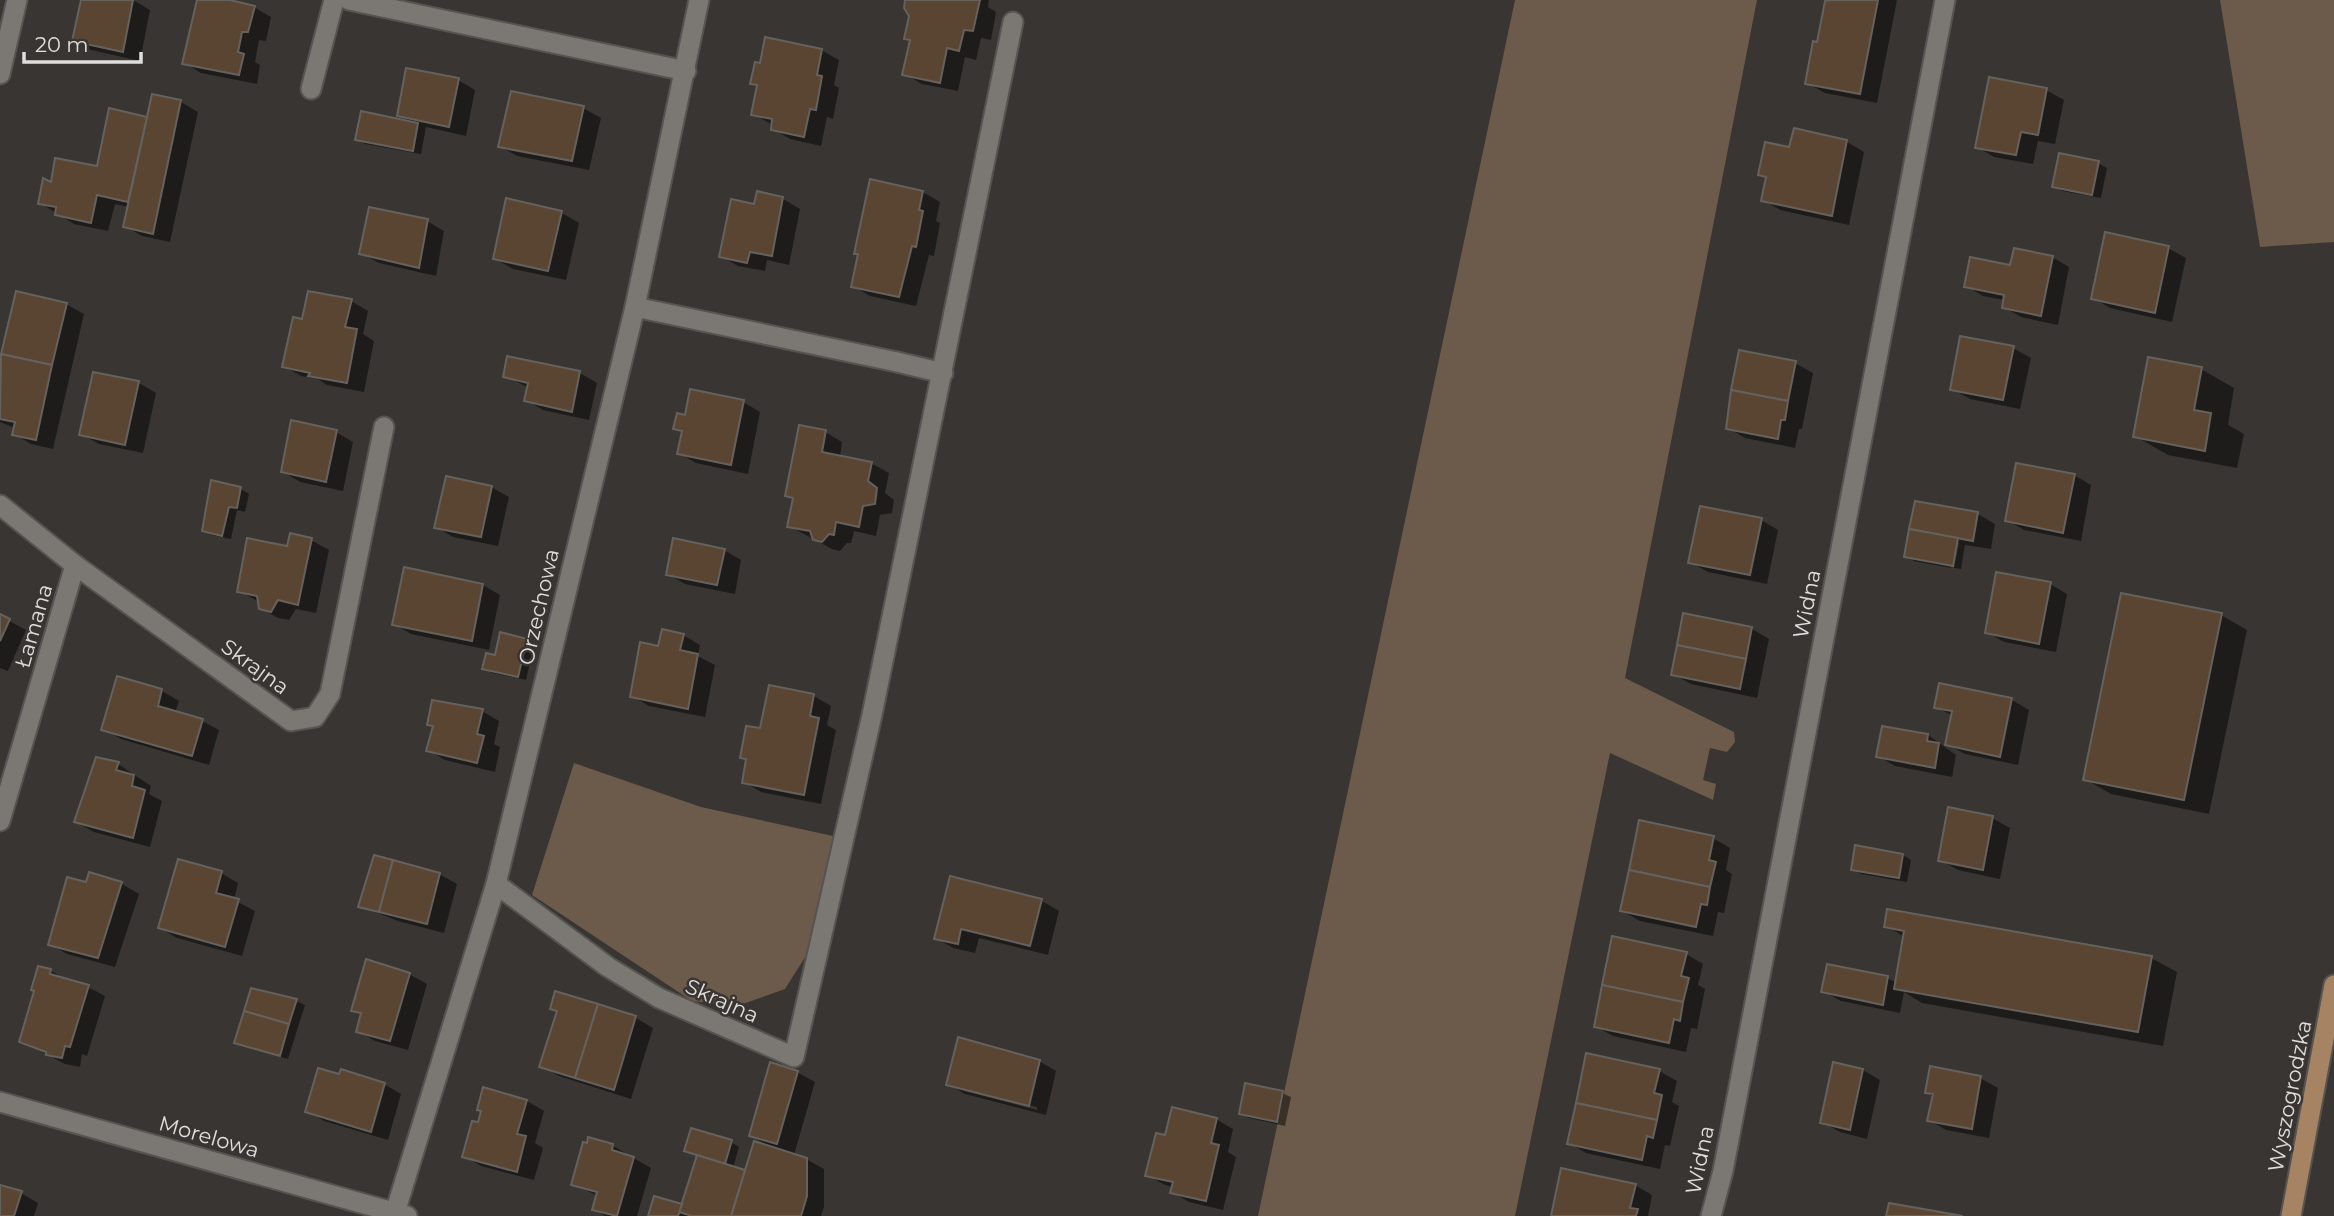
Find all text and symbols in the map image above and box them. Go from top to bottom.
scale bar [24,21,142,65]
text: 20 m [35,32,89,57]
street label: Orzechowa [513,546,564,667]
street label: Widna [1788,567,1825,640]
street label: Łamana [10,581,57,671]
street label: Skrajna [217,634,294,700]
street label: Skrajna [682,973,763,1028]
street label: Wyszogrodzka [2263,1018,2316,1174]
street label: Morelowa [156,1110,262,1163]
street label: Widna [1680,1123,1719,1196]

